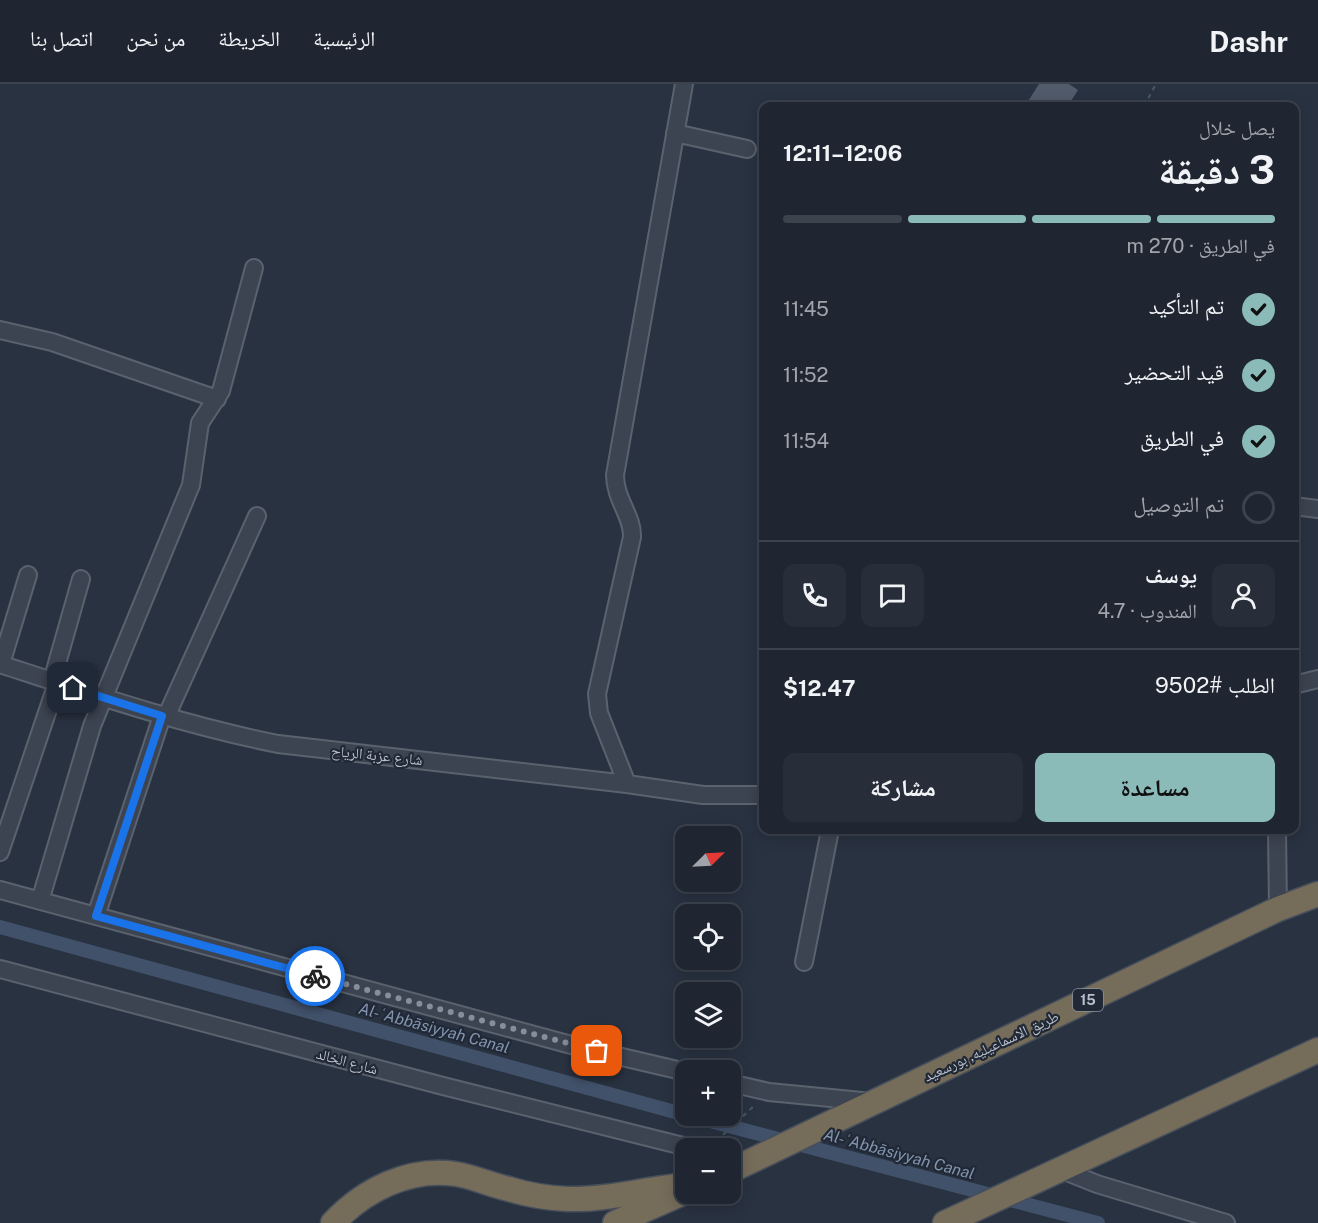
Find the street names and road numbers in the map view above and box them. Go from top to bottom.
street label: شارع عزبة الرياح [330,742,424,770]
road number: 15 [1073,989,1103,1011]
street label: طريق الاسماعيليه, بورسعيد [921,1007,1062,1087]
street label: شارع الخالد [314,1045,380,1079]

